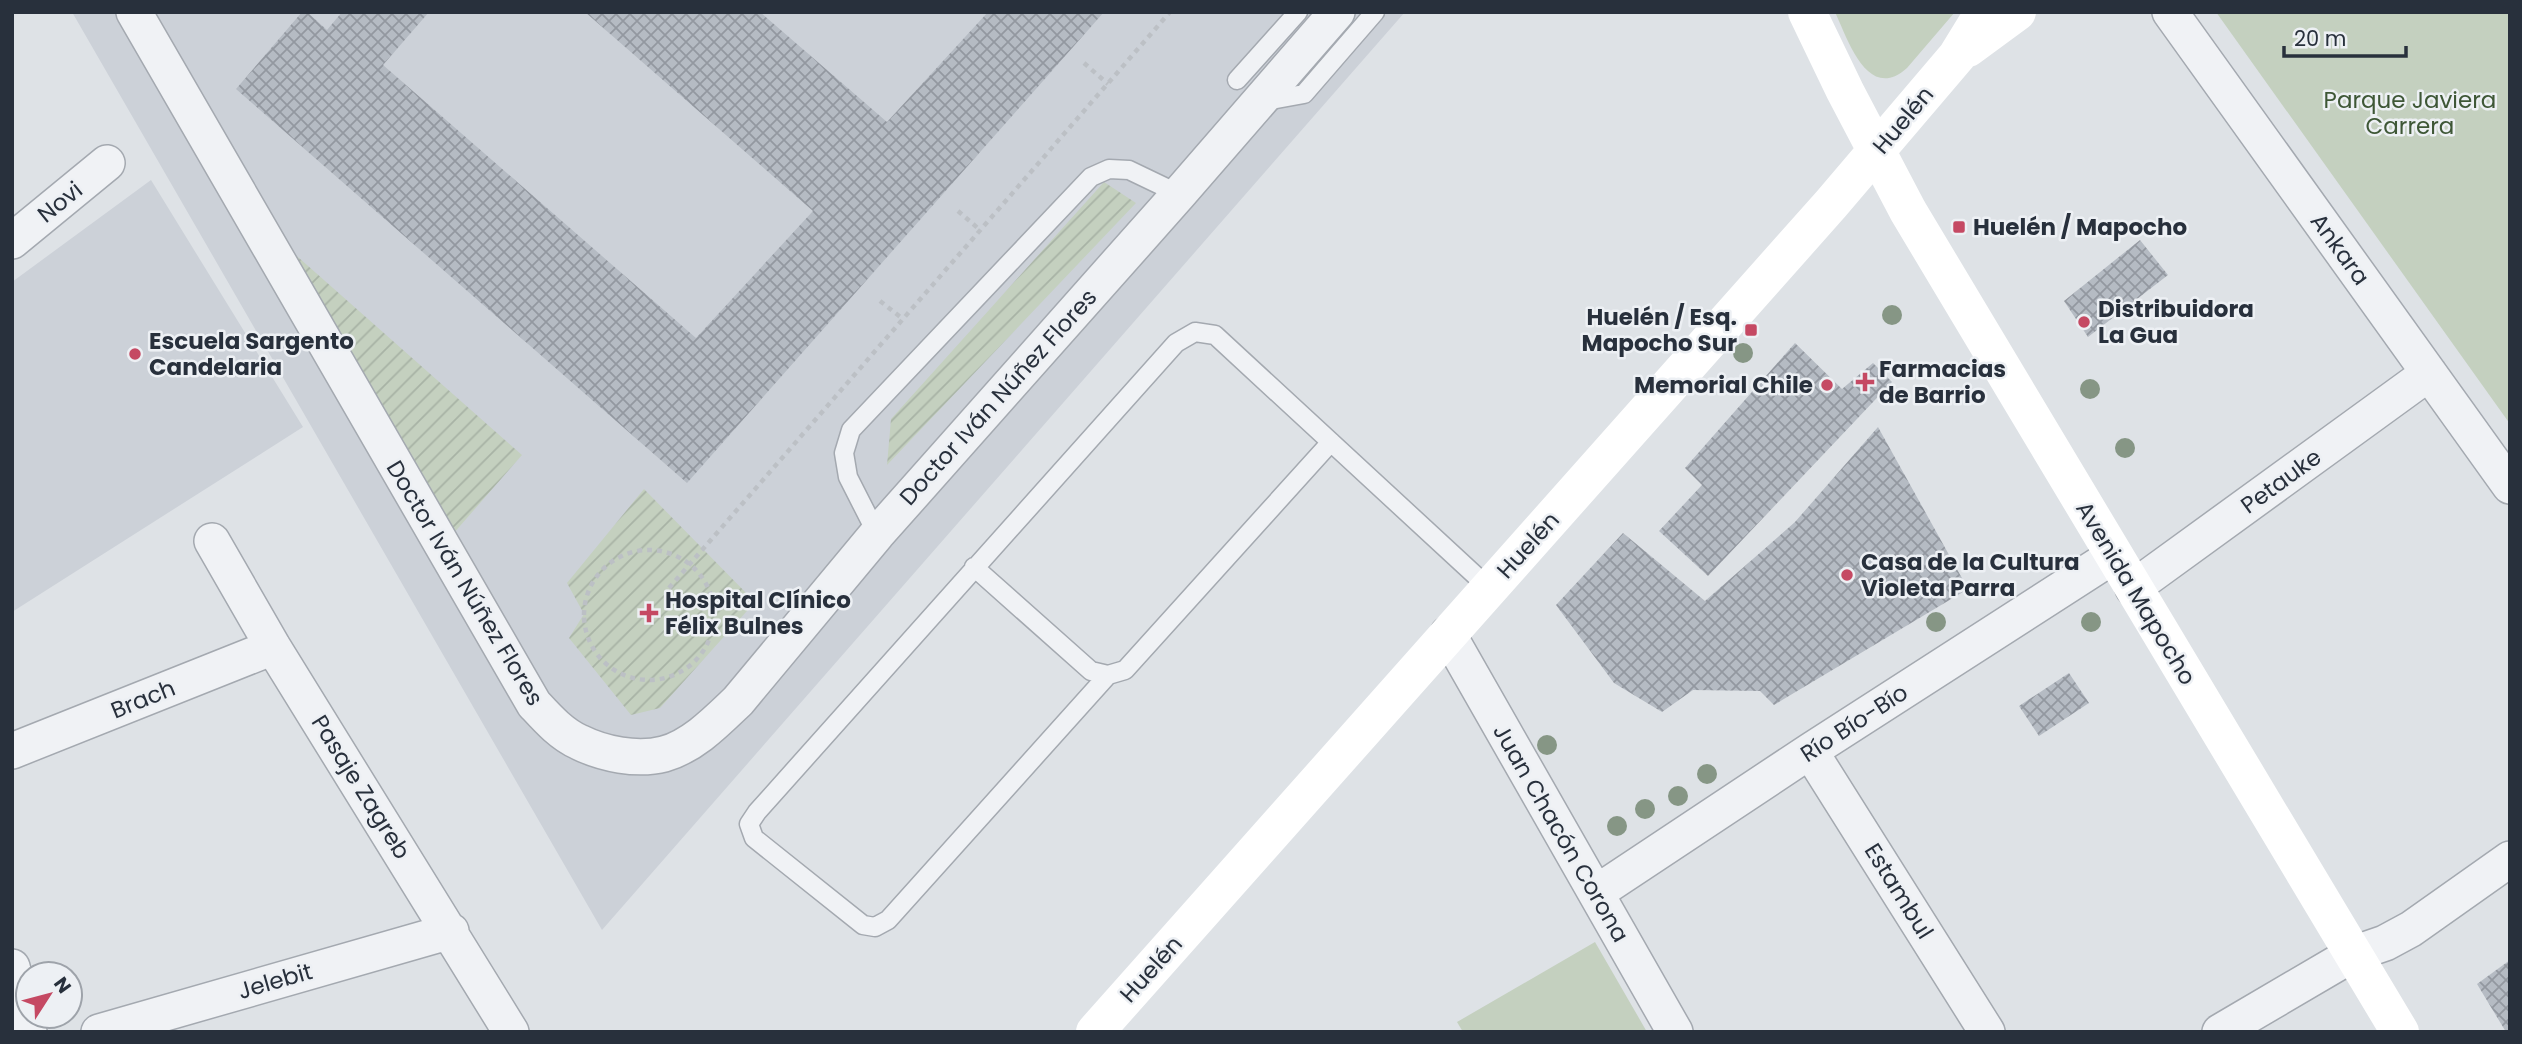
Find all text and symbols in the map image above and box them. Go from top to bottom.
scale bar [2284,14,2406,58]
text: 20 m [2294,24,2347,53]
street label: Huelén [1865,79,1941,161]
park label: Parque Javiera Carrera [2324,84,2496,142]
street label: Novi [31,174,89,230]
street label: Ankara [2303,207,2377,291]
place label: Huelén / Mapocho [1973,211,2187,243]
marker: Huelén / Mapocho [1951,219,1967,235]
street label: Doctor Iván Núñez Flores [892,282,1104,512]
place label: Distribuidora La Gua [2098,293,2254,351]
place label: Huelén / Esq. Mapocho Sur [1582,301,1737,359]
marker: Distribuidora La Gua [2076,314,2092,330]
marker: Huelén / Esq. Mapocho Sur [1743,322,1759,338]
place label: Escuela Sargento Candelaria [149,325,354,383]
marker: Escuela Sargento Candelaria [127,346,143,362]
place label: Farmacias de Barrio [1879,353,2006,411]
place label: Memorial Chile [1634,369,1813,401]
marker: Farmacias de Barrio [1857,374,1873,390]
marker: Memorial Chile [1819,377,1835,393]
street label: Petauke [2234,441,2328,521]
street label: Doctor Iván Núñez Flores [379,454,551,712]
street label: Avenida Mapocho [2068,495,2204,691]
street label: Huelén [1489,505,1567,585]
place label: Casa de la Cultura Violeta Parra [1861,546,2080,604]
marker: Casa de la Cultura Violeta Parra [1839,567,1855,583]
place label: Hospital Clínico Félix Bulnes [665,584,851,642]
marker: Hospital Clínico Félix Bulnes [639,603,659,623]
street label: Brach [106,672,180,726]
street label: Río Bío-Bío [1794,676,1914,770]
street label: Pasaje Zagreb [304,709,418,865]
street label: Juan Chacón Corona [1485,718,1637,948]
street label: Estambul [1857,837,1941,945]
street label: Huelén [1112,929,1190,1009]
street label: Jelebit [234,955,316,1007]
north arrow [14,960,84,1030]
text: N [47,972,77,999]

